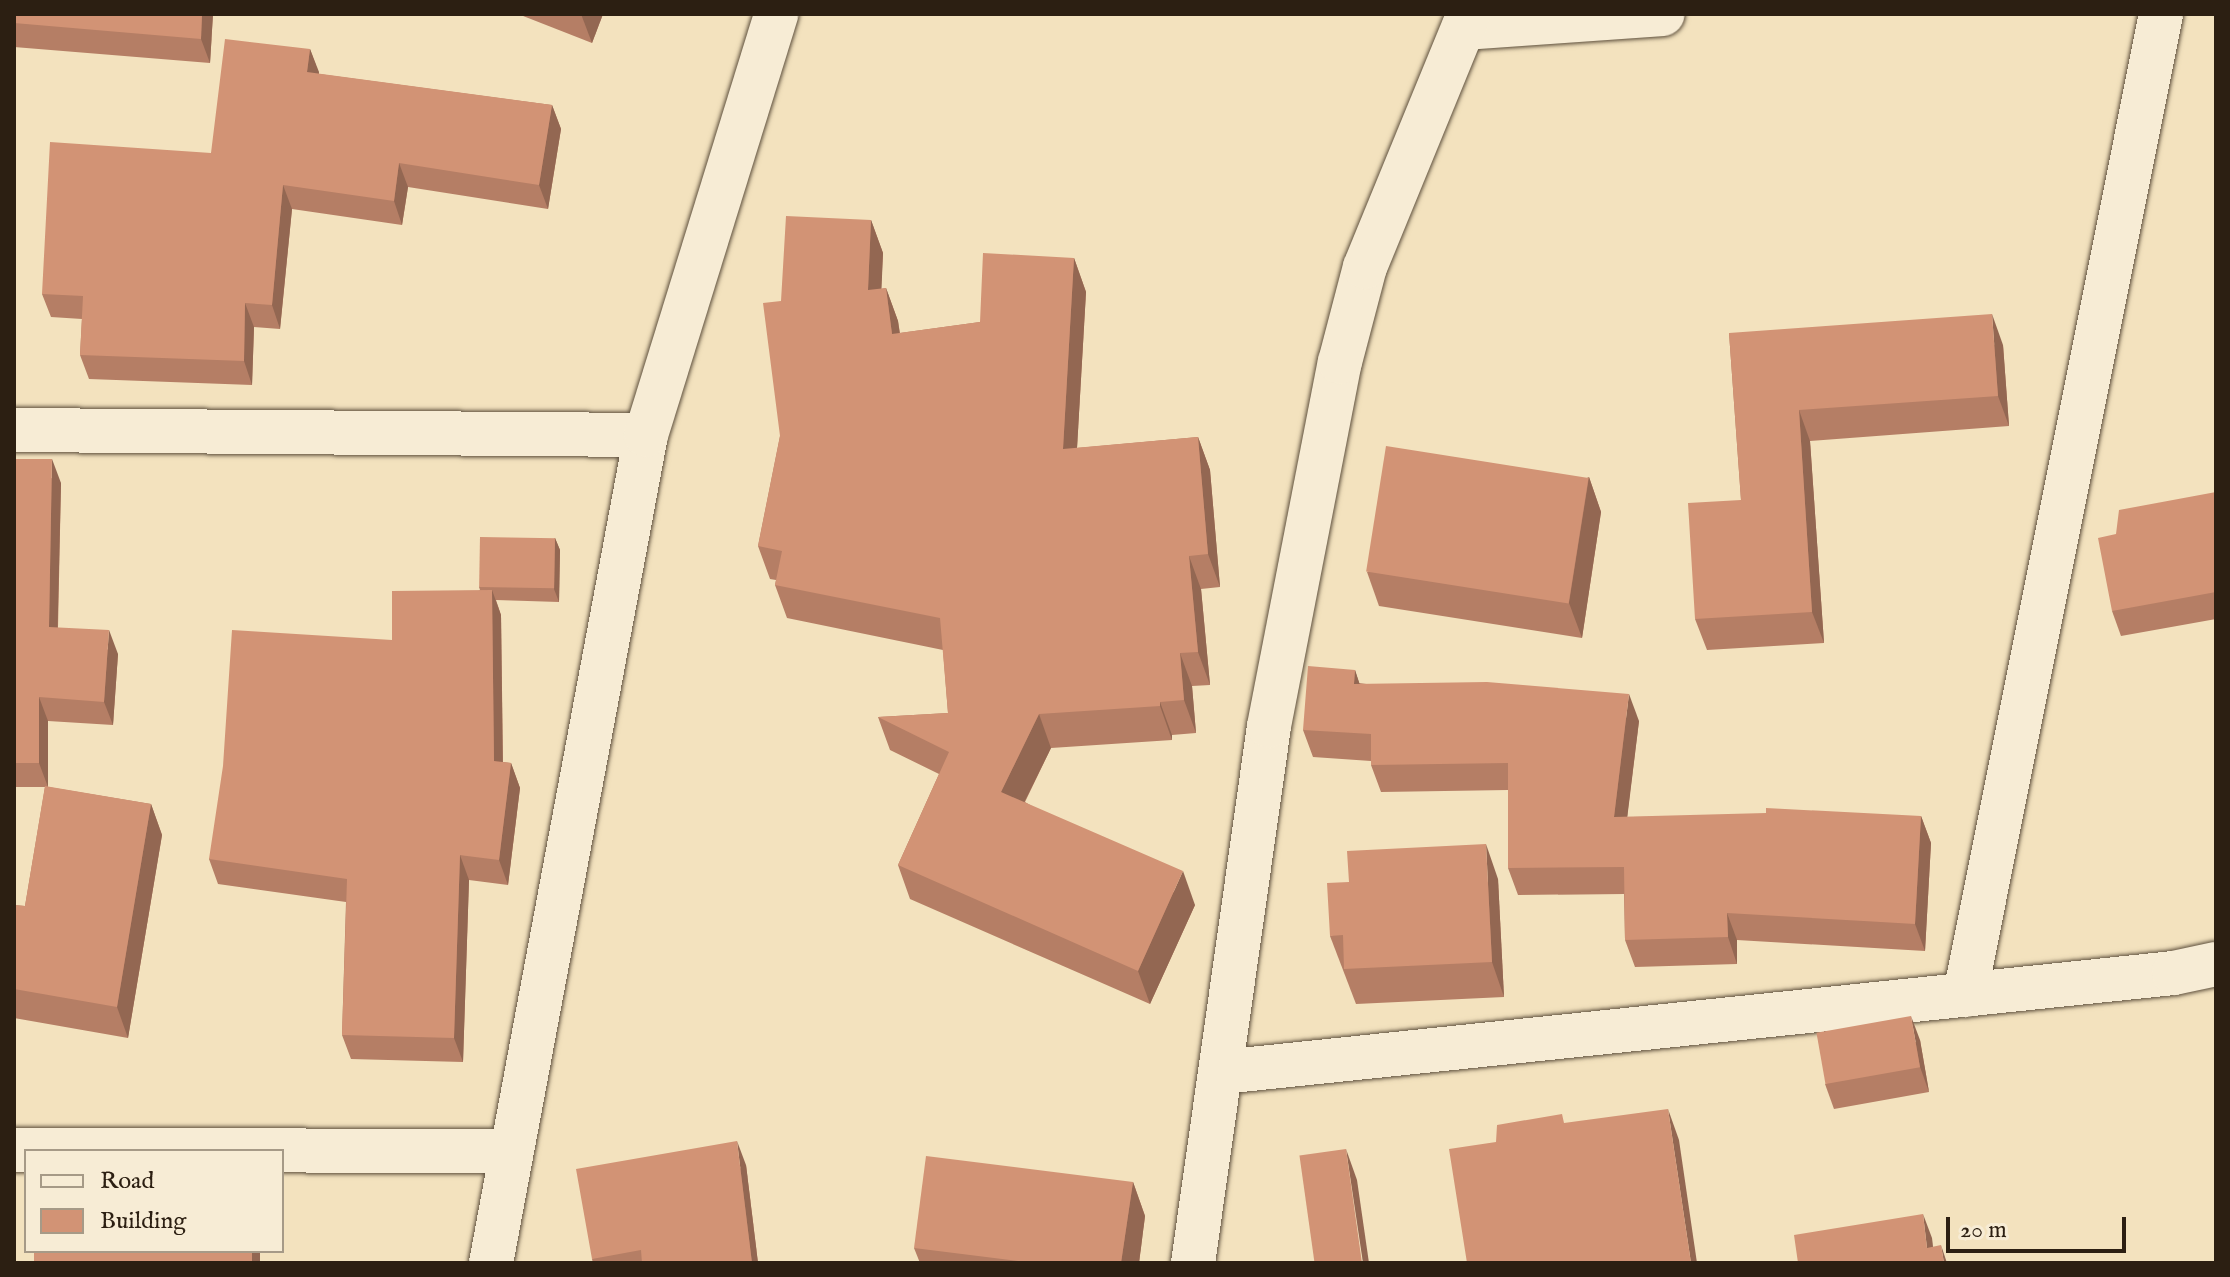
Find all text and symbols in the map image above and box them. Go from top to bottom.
legend [24,1149,284,1253]
text: Road [100,1166,154,1197]
scale bar [1950,1201,2130,1251]
text: Building [100,1206,186,1237]
text: 20 m [1960,1215,2007,1246]

